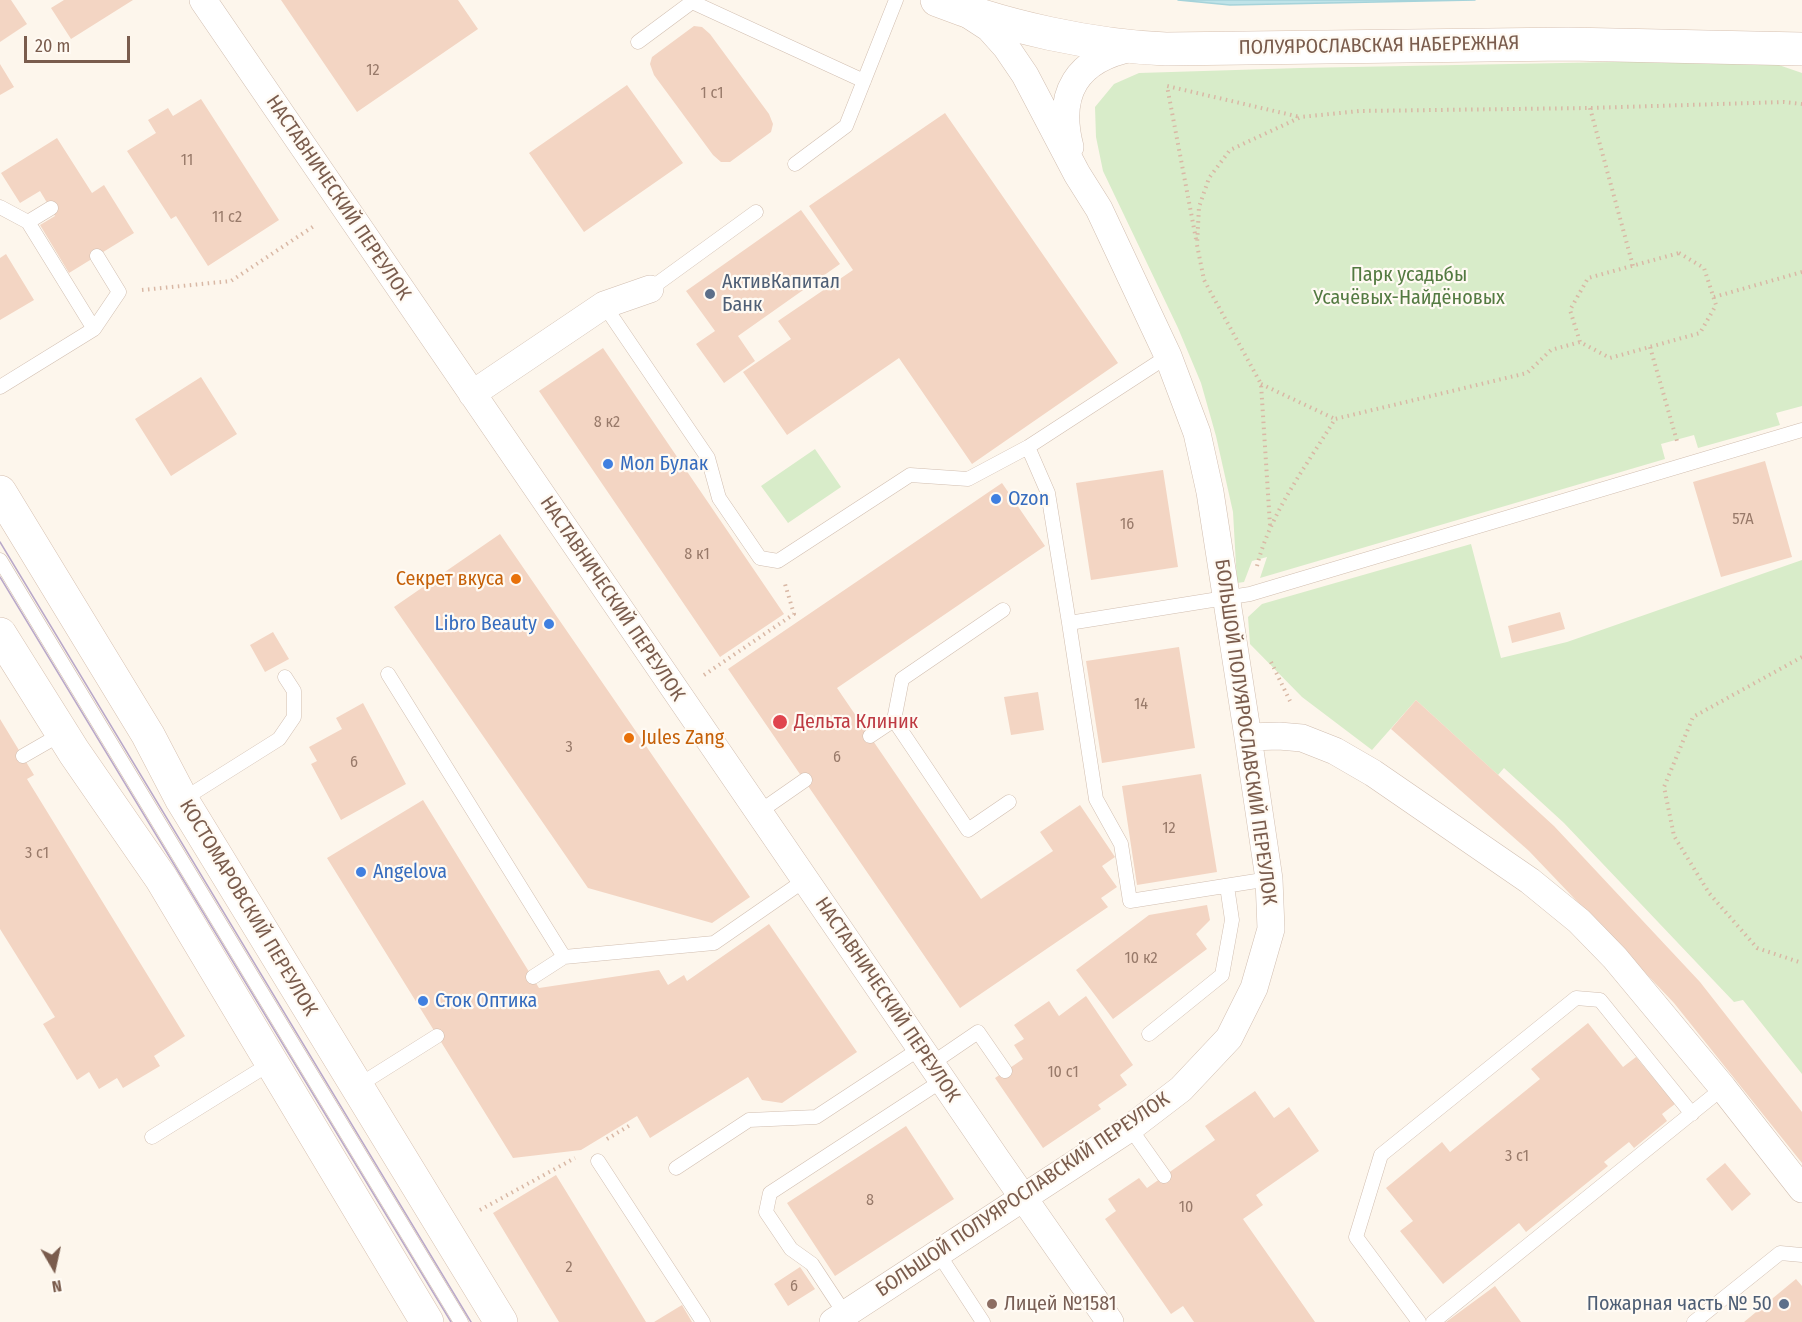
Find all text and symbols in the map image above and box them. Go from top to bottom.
scale bar [27,24,134,62]
street label: ПОЛУЯРОСЛАВСКАЯ НАБЕРЕЖНАЯ [1238,32,1520,60]
text: 20 m [35,35,70,57]
house number: 12 [366,61,380,81]
house number: 1 с1 [701,84,723,104]
street label: НАСТАВНИЧЕСКИЙ ПЕРЕУЛОК [260,91,416,305]
house number: 11 [181,151,193,171]
house number: 11 с2 [212,208,242,228]
park label: Парк усадьбы Усачёвых-Найдёновых [1313,263,1505,310]
place label: АктивКапитал Банк [722,270,840,317]
marker: АктивКапитал Банк [703,287,717,301]
house number: 8 к2 [594,413,620,433]
place label: Мол Булак [620,452,708,476]
marker: Мол Булак [601,457,615,471]
place label: Ozon [1008,487,1049,511]
street label: НАСТАВНИЧЕСКИЙ ПЕРЕУЛОК [534,492,690,706]
marker: Ozon [989,492,1003,506]
house number: 57А [1732,510,1754,530]
house number: 16 [1120,515,1134,535]
house number: 8 к1 [684,545,710,565]
street label: БОЛЬШОЙ ПОЛУЯРОСЛАВСКИЙ ПЕРЕУЛОК [1209,558,1281,906]
place label: Секрет вкуса [396,567,504,591]
marker: Секрет вкуса [509,572,523,586]
place label: Libro Beauty [435,612,537,636]
marker: Libro Beauty [542,617,556,631]
house number: 14 [1134,695,1148,715]
place label: Дельта Клиник [794,710,918,734]
marker: Дельта Клиник [771,713,789,731]
place label: Jules Zang [641,726,724,750]
marker: Jules Zang [622,731,636,745]
house number: 3 [565,738,573,758]
house number: 6 [833,748,841,768]
house number: 6 [350,753,358,773]
street label: КОСТОМАРОВСКИЙ ПЕРЕУЛОК [174,796,322,1020]
house number: 12 [1162,819,1176,839]
house number: 3 с1 [25,844,49,864]
place label: Angelova [373,860,447,884]
marker: Angelova [354,865,368,879]
street label: НАСТАВНИЧЕСКИЙ ПЕРЕУЛОК [809,893,965,1107]
house number: 10 к2 [1125,949,1157,969]
place label: Сток Оптика [435,989,537,1013]
marker: Сток Оптика [416,994,430,1008]
house number: 10 с1 [1047,1063,1079,1083]
street label: БОЛЬШОЙ ПОЛУЯРОСЛАВСКИЙ ПЕРЕУЛОК [872,1087,1174,1303]
house number: 3 с1 [1505,1147,1529,1167]
house number: 8 [866,1191,874,1211]
house number: 10 [1179,1198,1193,1218]
north arrow [24,1238,84,1298]
house number: 2 [565,1258,573,1278]
text: N [51,1276,63,1296]
house number: 6 [790,1277,798,1297]
place label: Лицей №1581 [1004,1292,1117,1316]
place label: Пожарная часть № 50 [1587,1292,1772,1316]
marker: Лицей №1581 [985,1297,999,1311]
marker: Пожарная часть № 50 [1777,1297,1791,1311]

